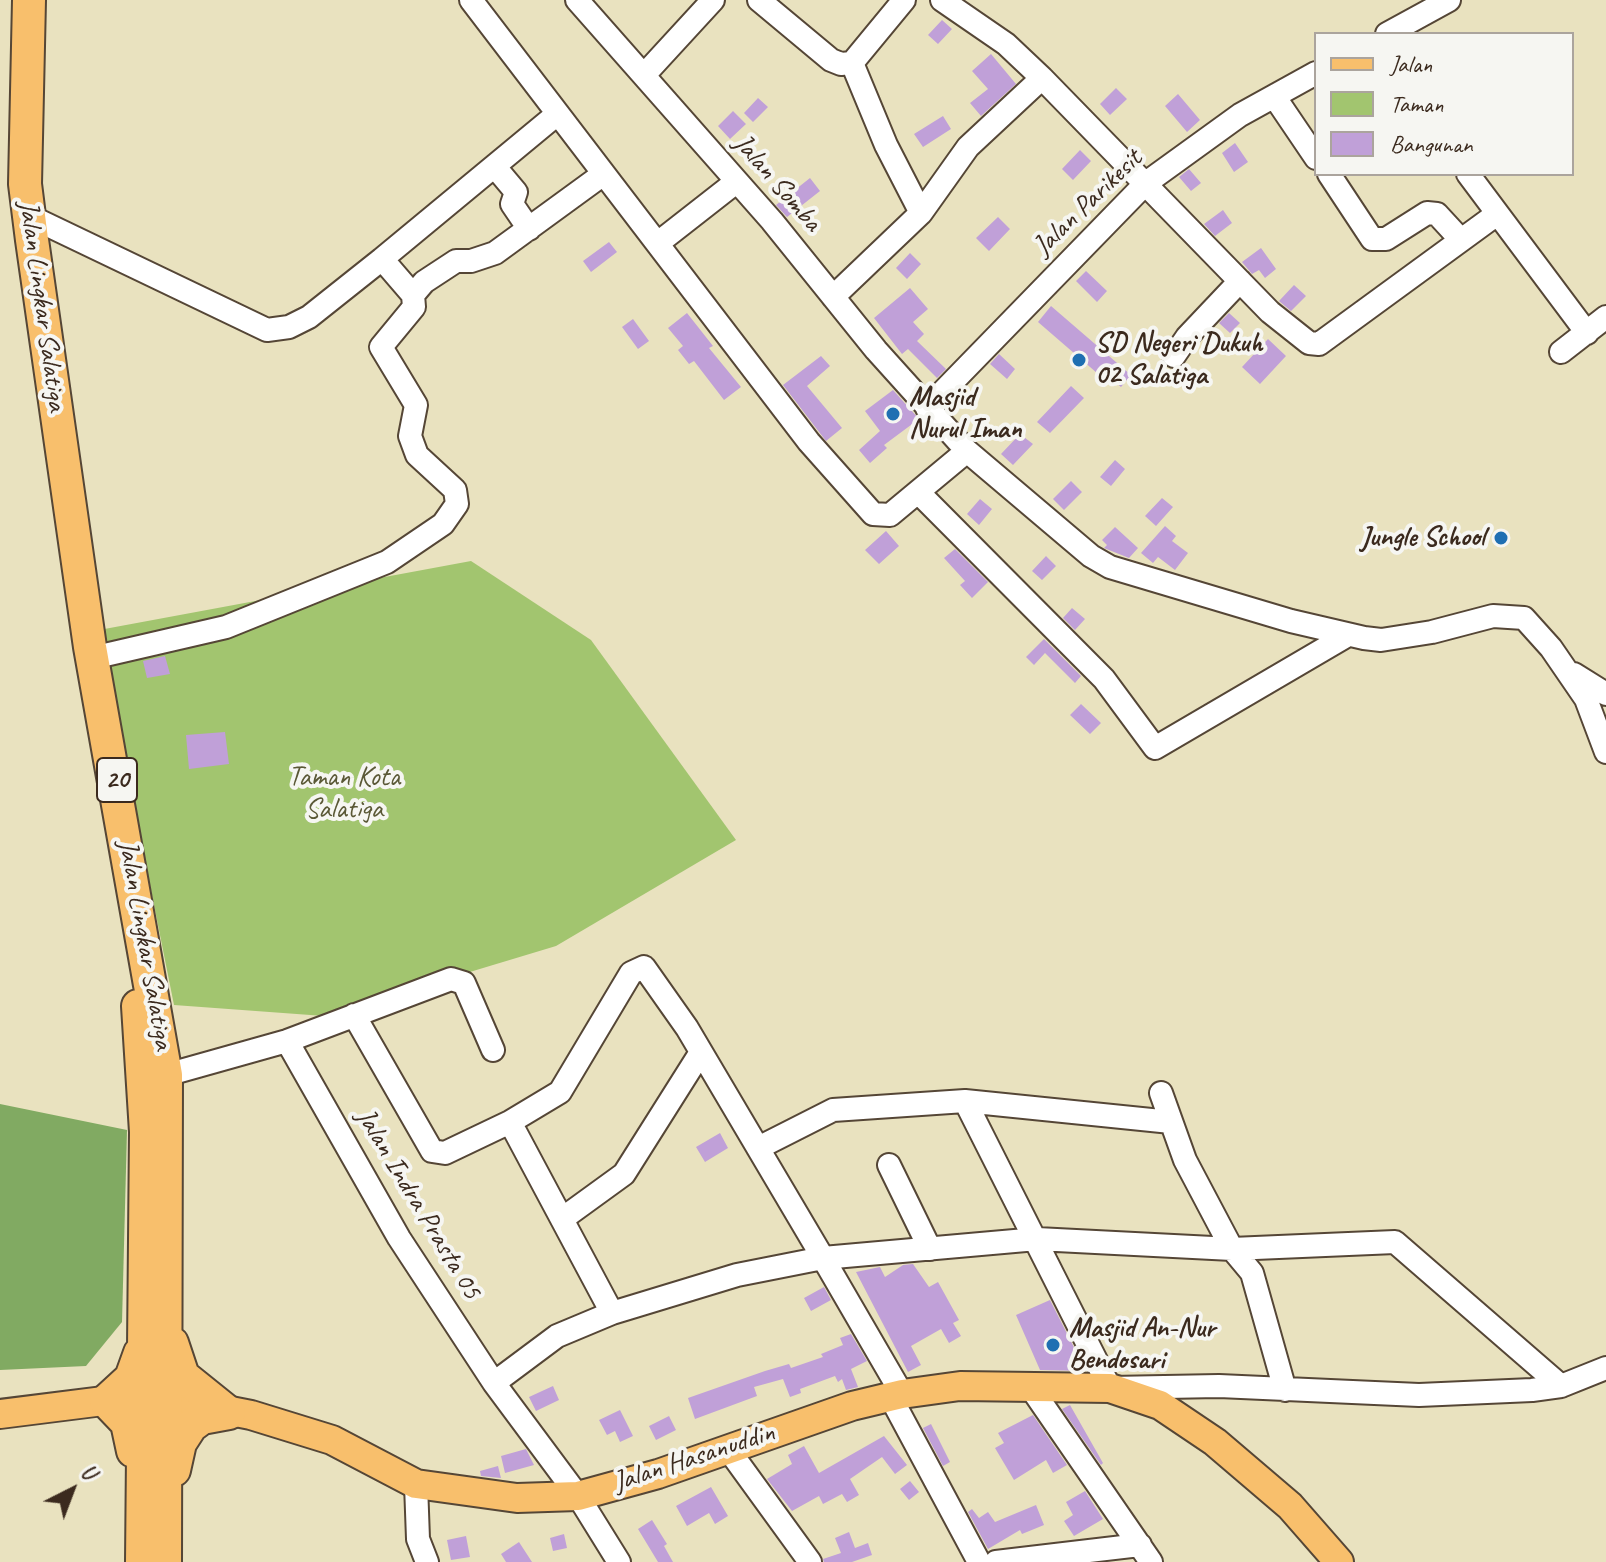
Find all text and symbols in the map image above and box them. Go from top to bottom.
legend [1314,32,1574,176]
text: Jalan [1390,49,1432,79]
text: Taman [1390,89,1443,119]
street label: Jalan Somba [726,127,828,239]
text: Bangunan [1390,129,1473,159]
street label: Jalan Parikesit [1026,143,1150,263]
street label: Jalan Lingkar Salatiga [11,199,73,413]
place label: SD Negeri Dukuh 02 Salatiga [1095,327,1262,393]
marker: SD Negeri Dukuh 02 Salatiga [1070,351,1088,369]
place label: Masjid Nurul Iman [909,381,1022,447]
marker: Masjid Nurul Iman [884,405,902,423]
place label: Jungle School [1361,521,1485,555]
marker: Jungle School [1492,529,1510,547]
road number: 20 [97,758,137,802]
park label: Taman Kota Salatiga [288,761,400,827]
street label: Jalan Lingkar Salatiga [110,838,180,1052]
street label: Jalan Indra Prasta 05 [348,1102,488,1306]
place label: Masjid An-Nur Bendosari [1069,1312,1215,1378]
marker: Masjid An-Nur Bendosari [1044,1336,1062,1354]
street label: Jalan Hasanuddin [609,1416,779,1500]
north arrow [32,1450,112,1530]
text: U [75,1458,101,1486]

